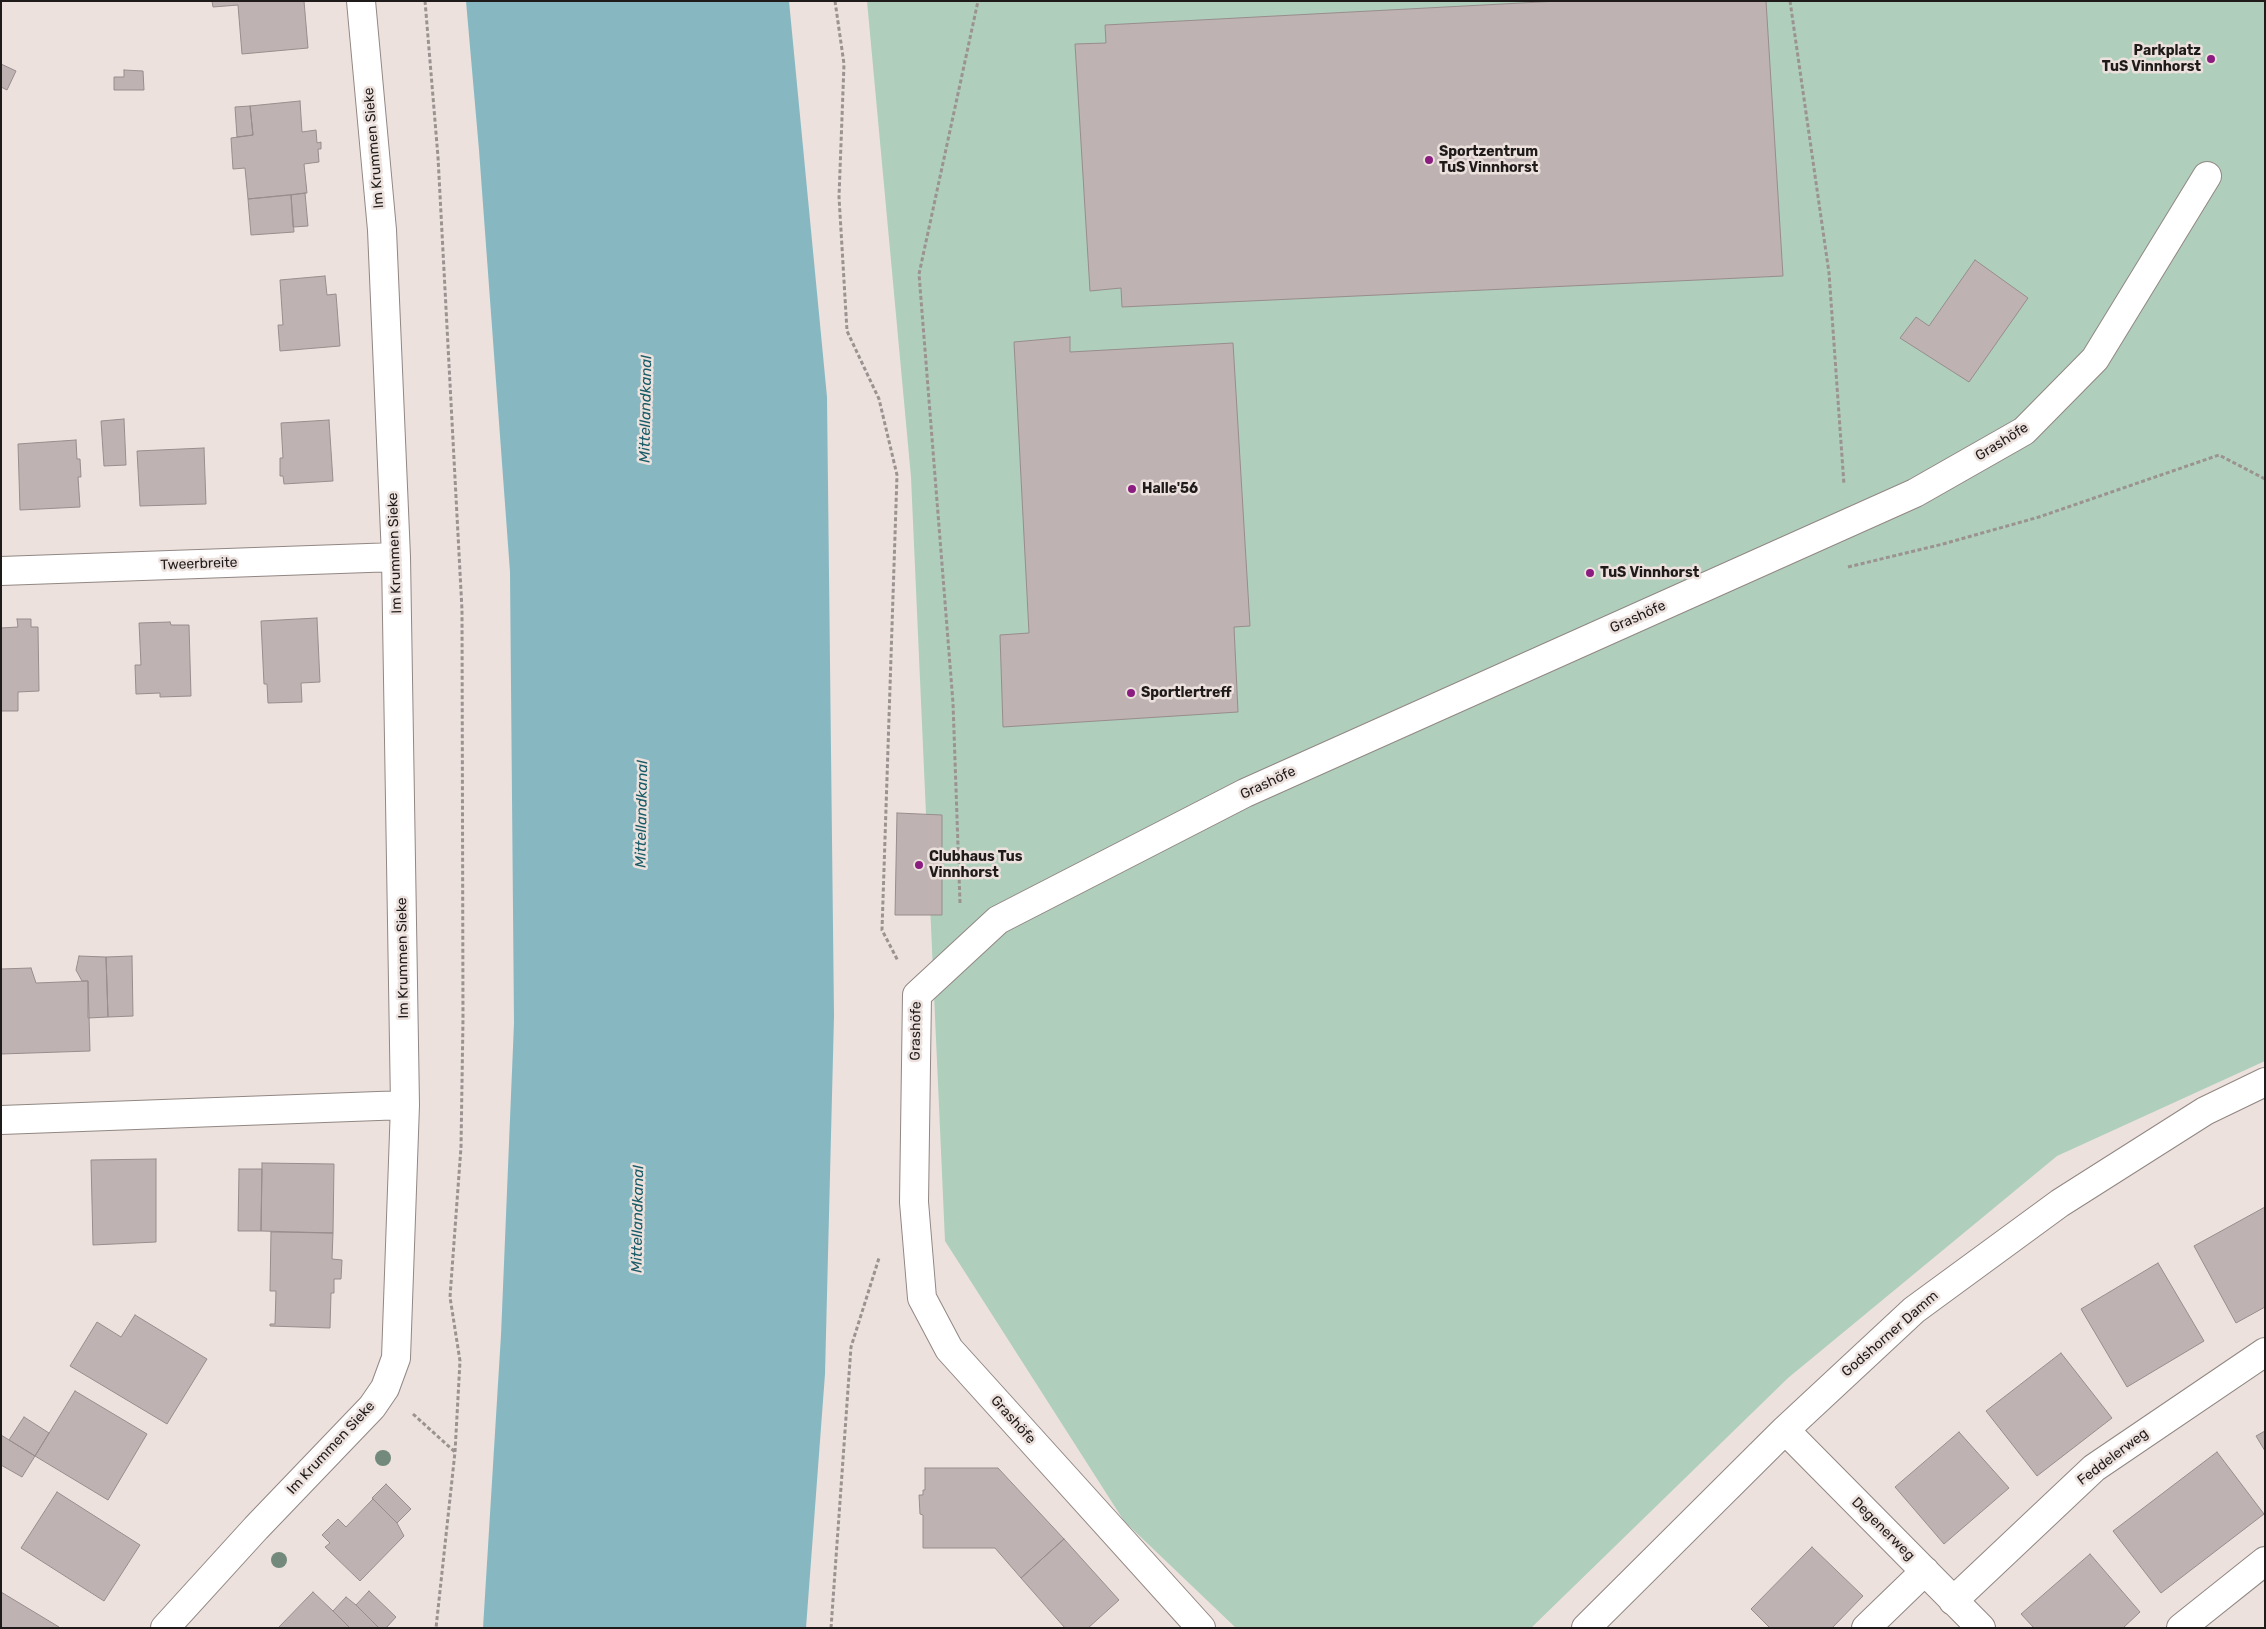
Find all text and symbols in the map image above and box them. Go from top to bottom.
place label: Parkplatz TuS Vinnhorst [2102,43,2201,75]
marker: Parkplatz TuS Vinnhorst [2205,53,2217,65]
street label: Im Krummen Sieke [360,87,388,209]
place label: Sportzentrum TuS Vinnhorst [1439,144,1538,176]
marker: Sportzentrum TuS Vinnhorst [1423,154,1435,166]
water label: Mittellandkanal [636,355,656,463]
street label: Grashöfe [1972,419,2032,465]
place label: Halle'56 [1142,481,1198,497]
marker: Halle'56 [1126,483,1138,495]
street label: Im Krummen Sieke [384,492,406,614]
street label: Tweerbreite [160,554,238,574]
place label: TuS Vinnhorst [1600,565,1699,581]
marker: TuS Vinnhorst [1584,567,1596,579]
street label: Grashöfe [1608,597,1668,637]
place label: Sportlertreff [1141,685,1232,701]
marker: Sportlertreff [1125,687,1137,699]
water label: Mittellandkanal [632,760,652,868]
street label: Grashöfe [1238,763,1298,803]
place label: Clubhaus Tus Vinnhorst [929,849,1023,882]
marker: Clubhaus Tus Vinnhorst [913,859,925,871]
street label: Im Krummen Sieke [394,897,412,1019]
street label: Grashöfe [907,1001,925,1061]
water label: Mittellandkanal [628,1165,648,1273]
street label: Godshorner Damm [1838,1288,1942,1380]
street label: Grashöfe [987,1392,1039,1448]
street label: Im Krummen Sieke [284,1398,378,1498]
street label: Feddelerweg [2074,1425,2152,1489]
street label: Degenerweg [1848,1494,1918,1564]

